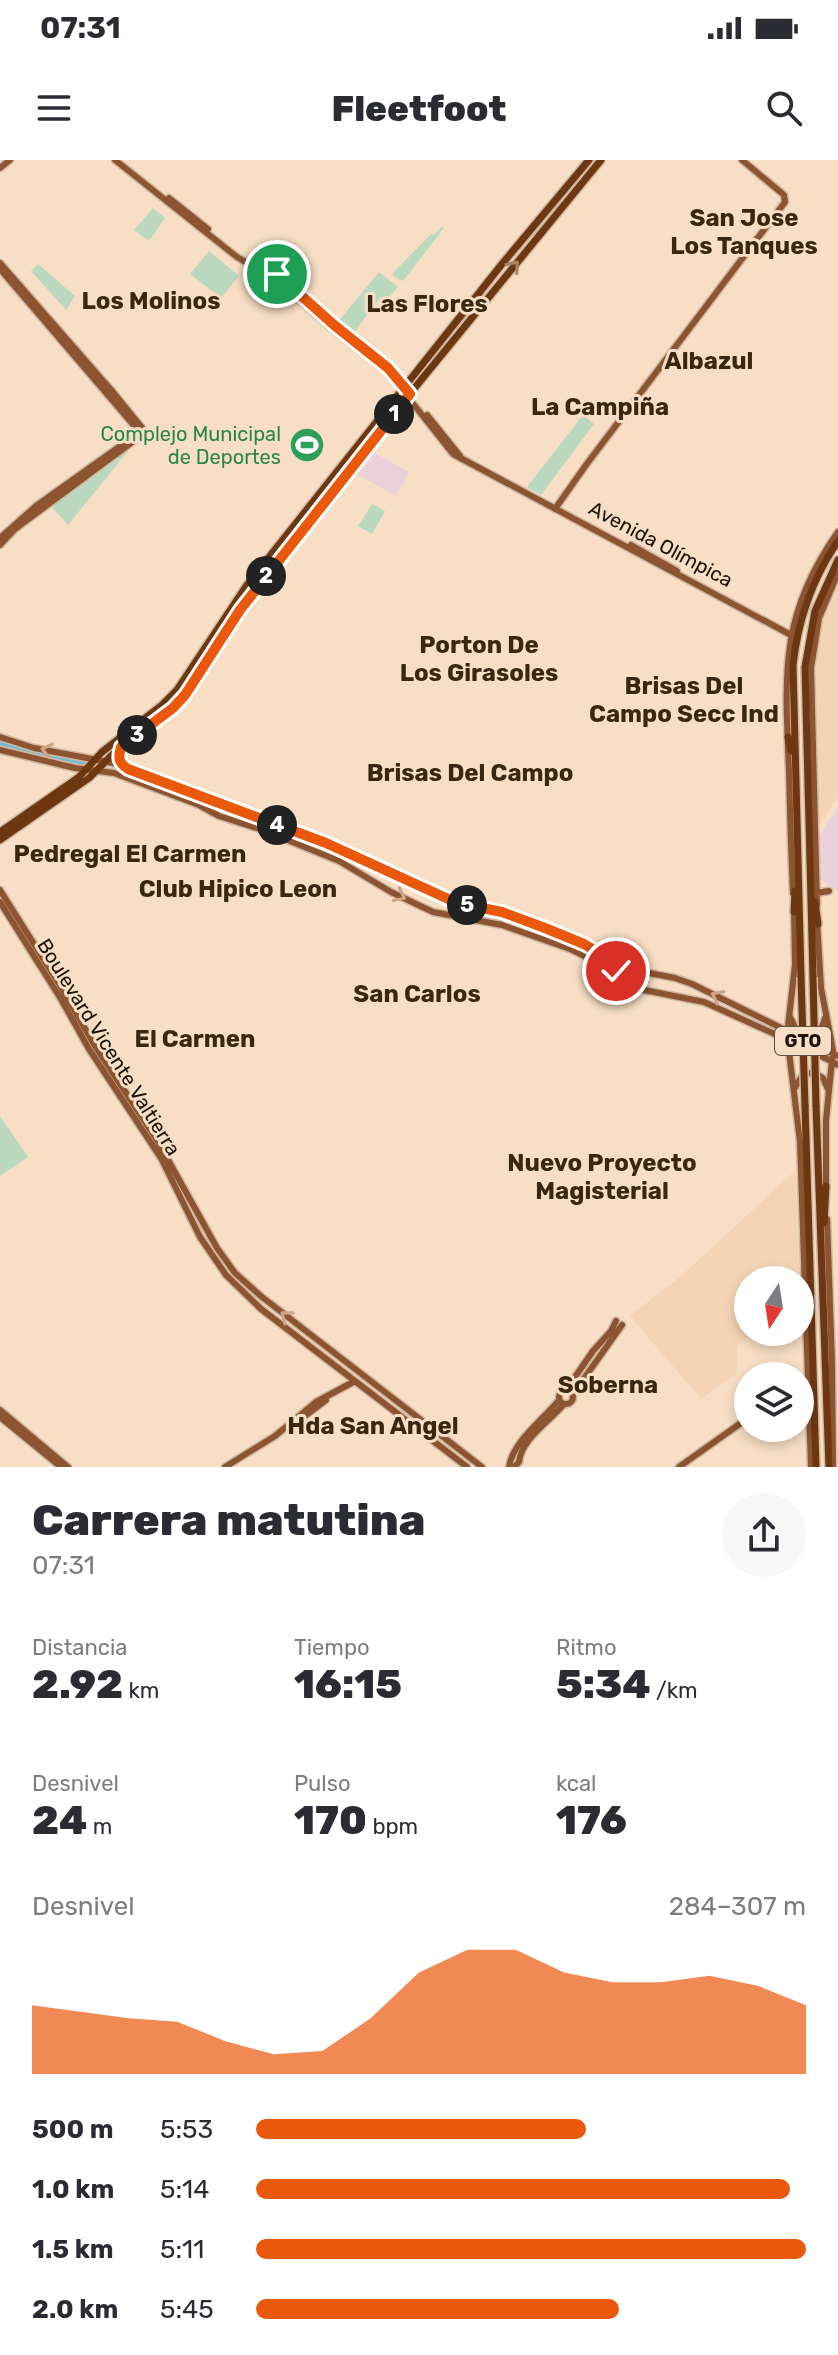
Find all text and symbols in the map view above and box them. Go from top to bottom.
text: 07:31 [40,10,121,46]
icon: menu [32,86,76,130]
icon: search [762,86,806,130]
text: Fleetfoot [331,87,507,130]
district label: San Jose Los Tanques [670,204,818,260]
pin [243,240,311,308]
icon: arrive [255,252,299,296]
one-way arrow [504,260,519,275]
district label: Los Molinos [82,287,220,315]
district label: Las Flores [366,290,488,318]
district label: Albazul [665,347,753,375]
district label: La Campiña [531,393,669,421]
pin: 1 [374,394,414,434]
text: 1 [389,400,399,427]
place label: Complejo Municipal de Deportes [100,422,281,469]
sports icon: Complejo Municipal de Deportes [288,426,326,464]
street label: Avenida Olímpica [585,496,737,592]
pin: 2 [246,556,286,596]
text: 2 [259,562,273,589]
district label: Porton De Los Girasoles [400,631,558,687]
district label: Brisas Del Campo Secc Ind [589,672,779,728]
pin: 3 [117,715,157,755]
text: 3 [130,721,144,748]
one-way arrow [40,743,54,760]
district label: Brisas Del Campo [367,759,573,787]
pin: 4 [257,805,297,845]
text: 4 [269,811,285,838]
district label: Pedregal El Carmen [14,840,246,868]
district label: Club Hipico Leon [139,875,337,903]
pin: 5 [447,885,487,925]
one-way arrow [392,886,407,902]
text: 5 [460,891,474,918]
street label: Boulevard Vicente Valtierra [32,934,186,1160]
pin [582,937,650,1005]
icon: check [594,949,638,993]
district label: San Carlos [353,980,481,1008]
one-way arrow [711,990,725,1005]
district label: El Carmen [135,1025,255,1053]
road number: GTO [775,1027,831,1055]
district label: Nuevo Proyecto Magisterial [507,1149,697,1205]
north arrow [734,1266,814,1346]
map controls [734,1266,814,1442]
one-way arrow [280,1311,295,1325]
button: layers [734,1362,814,1442]
district label: Soberna [558,1371,658,1399]
district label: Hda San Angel [287,1412,459,1440]
button: share [722,1493,806,1577]
text: Carrera matutina [32,1494,425,1546]
text: 07:31 [32,1550,95,1581]
text: Distancia [32,1634,127,1661]
text: Tiempo [294,1634,370,1661]
text: Ritmo [556,1634,617,1661]
text: 2.92 [32,1661,123,1708]
text: 16:15 [294,1661,402,1708]
text: 5:34 [556,1661,651,1708]
text: km [123,1677,159,1704]
text: /km [651,1677,698,1704]
text: Desnivel [32,1770,119,1797]
text: Pulso [294,1770,351,1797]
text: kcal [556,1770,596,1797]
text: 24 [32,1797,87,1844]
text: 170 [294,1797,367,1844]
text: 176 [556,1797,627,1844]
text: m [87,1813,112,1840]
text: bpm [367,1813,418,1840]
text: Desnivel [32,1891,135,1922]
text: 284–307 m [669,1891,806,1922]
text: 500 m [32,2114,114,2145]
text: 5:53 [160,2114,213,2145]
text: 1.0 km [32,2174,114,2205]
text: 5:14 [160,2174,209,2205]
text: 1.5 km [32,2234,114,2265]
text: 5:11 [160,2234,204,2265]
text: 2.0 km [32,2294,118,2325]
text: 5:45 [160,2294,214,2325]

